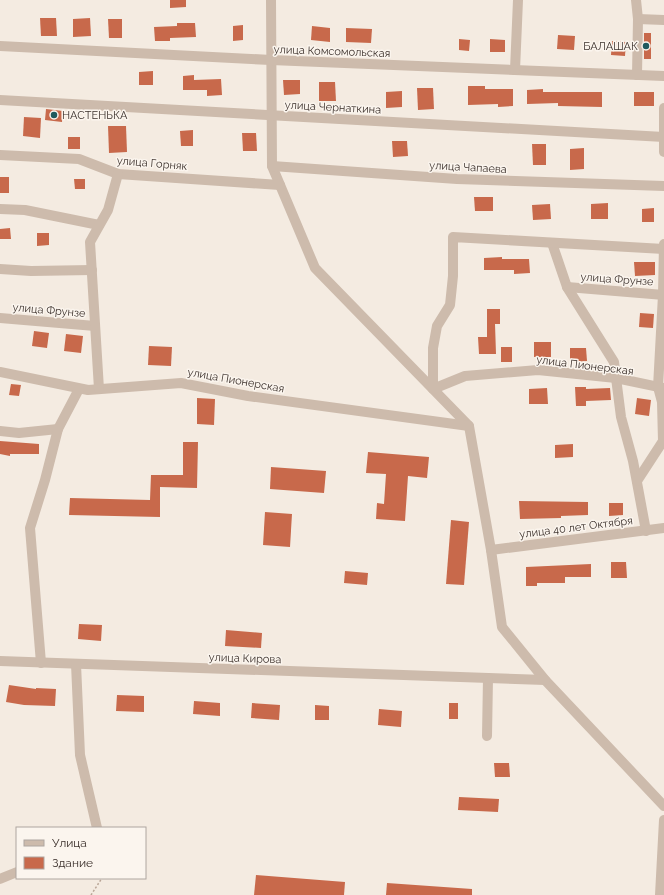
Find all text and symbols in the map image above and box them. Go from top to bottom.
place label: БАЛАШАК [583,40,638,53]
marker: БАЛАШАК [641,41,651,51]
street label: улица Комсомольская [273,43,391,60]
street label: улица Чернаткина [284,98,381,117]
place label: НАСТЕНЬКА [62,109,128,122]
marker: НАСТЕНЬКА [49,110,59,120]
street label: улица Горняк [116,154,188,173]
street label: улица Чапаева [429,159,507,176]
street label: улица Фрунзе [580,270,655,289]
street label: улица Фрунзе [12,301,87,320]
street label: улица Пионерская [536,353,634,378]
street label: улица Пионерская [187,366,285,395]
street label: улица 40 лет Октября [519,514,634,541]
street label: улица Кирова [208,651,282,666]
legend [16,827,146,879]
text: Улица [52,836,87,850]
text: Здание [52,856,93,870]

